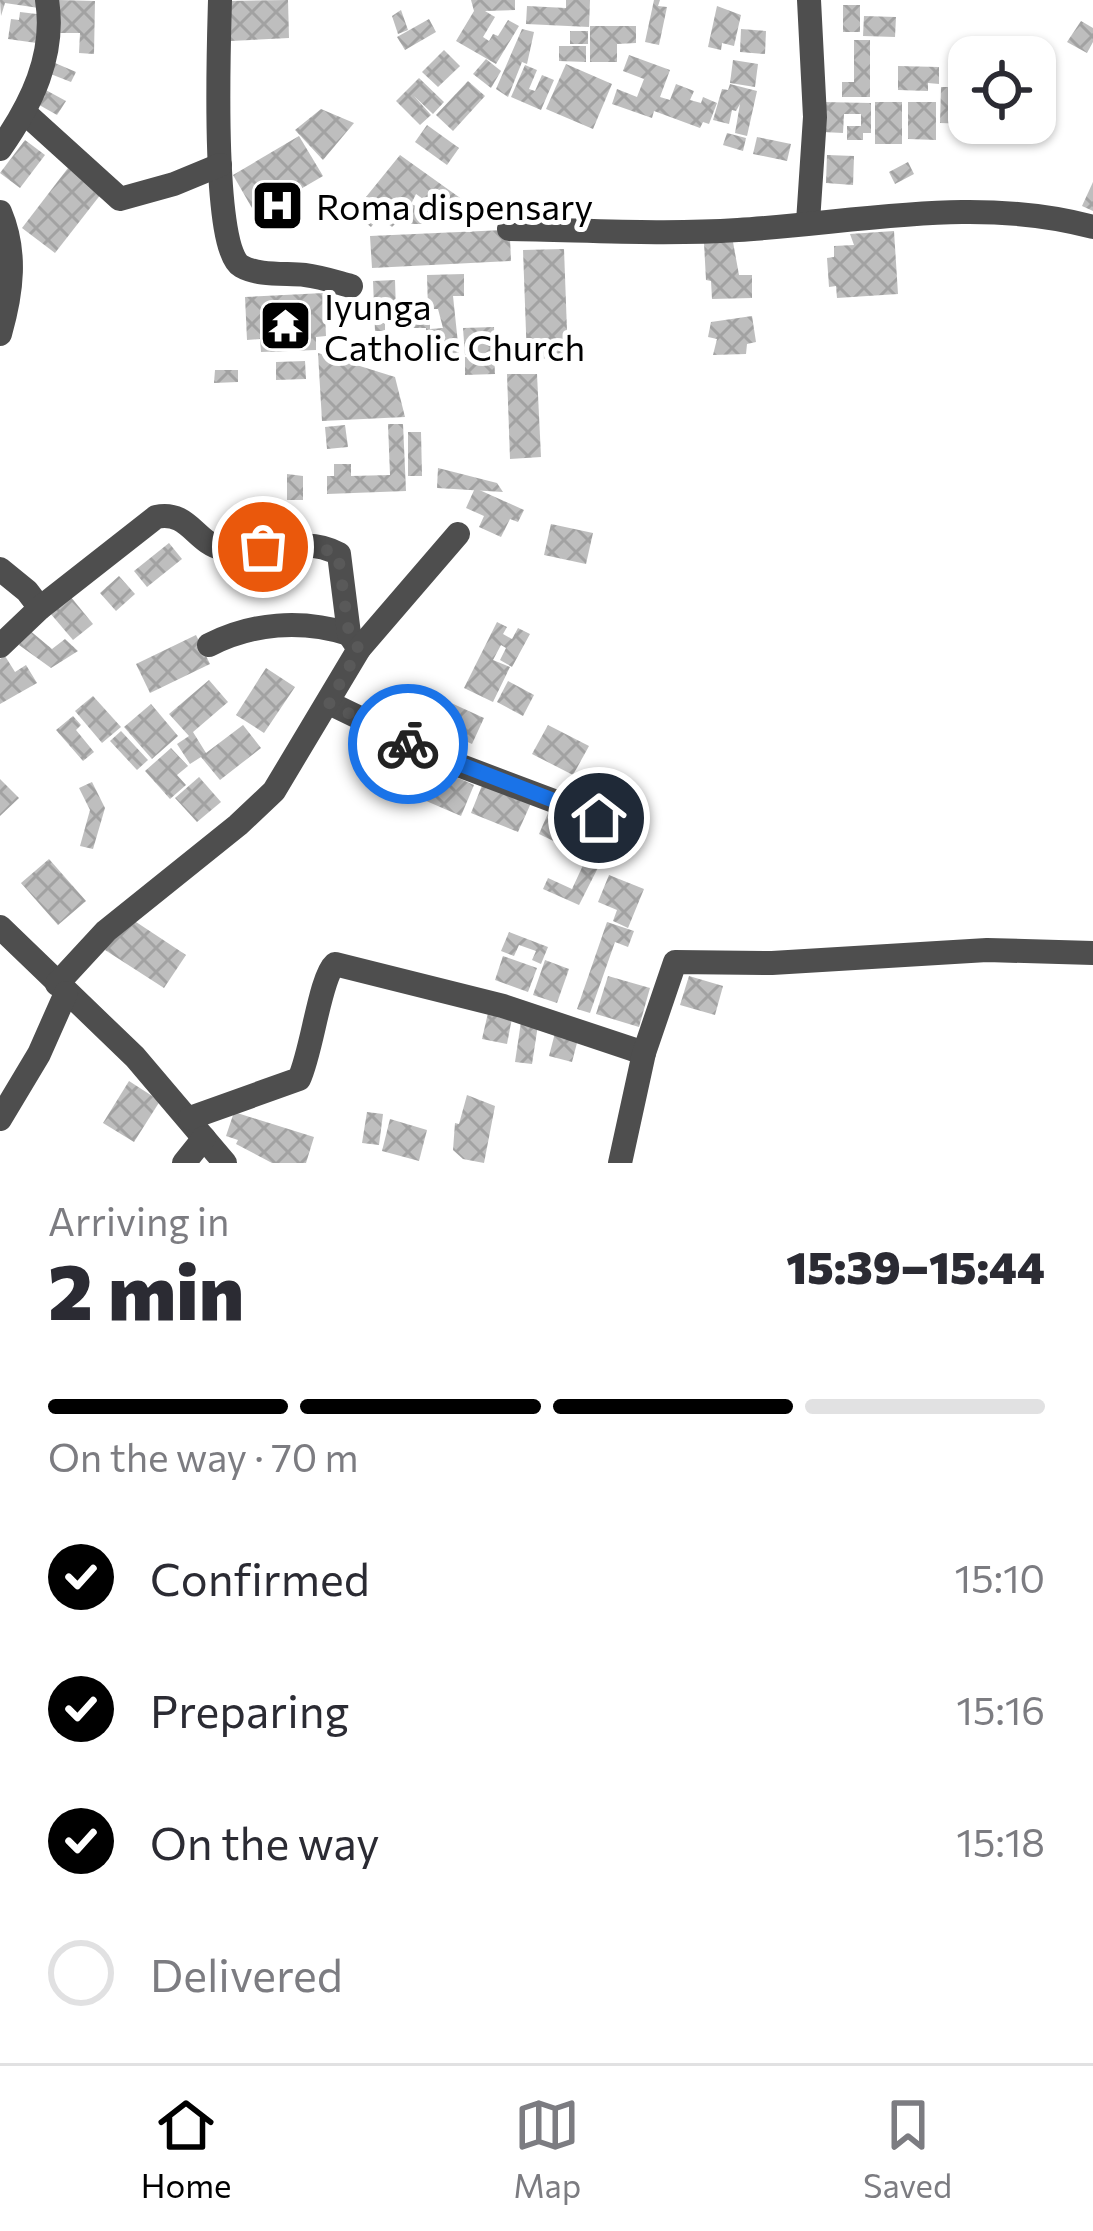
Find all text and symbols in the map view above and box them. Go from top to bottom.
map controls [948,36,1056,144]
button: locate [948,36,1056,144]
hospital icon: Roma dispensary [249,177,305,233]
place label: Roma dispensary [316,183,593,227]
place label: Iyunga Catholic Church [324,283,585,368]
temple icon: Iyunga Catholic Church [257,298,313,354]
pin [212,496,314,598]
icon: bag [230,514,296,580]
courier [348,684,468,804]
icon: bike [375,711,441,777]
pin [548,767,650,869]
icon: home [566,785,632,851]
text: Arriving in [48,1196,229,1244]
text: 15:39–15:44 [786,1238,1045,1293]
text: 2 min [48,1241,244,1336]
text: On the way · 70 m [48,1432,359,1480]
icon: check [48,1544,114,1610]
text: Confirmed [150,1550,370,1605]
text: 15:10 [955,1553,1045,1601]
icon: check [48,1676,114,1742]
text: Preparing [150,1682,349,1737]
text: 15:16 [956,1685,1045,1733]
icon: check [48,1808,114,1874]
text: On the way [150,1814,380,1869]
text: 15:18 [956,1817,1045,1865]
text: Delivered [150,1946,343,2001]
tab: Home [141,2092,232,2205]
tab: Map [513,2092,581,2205]
tab: Saved [863,2092,952,2205]

